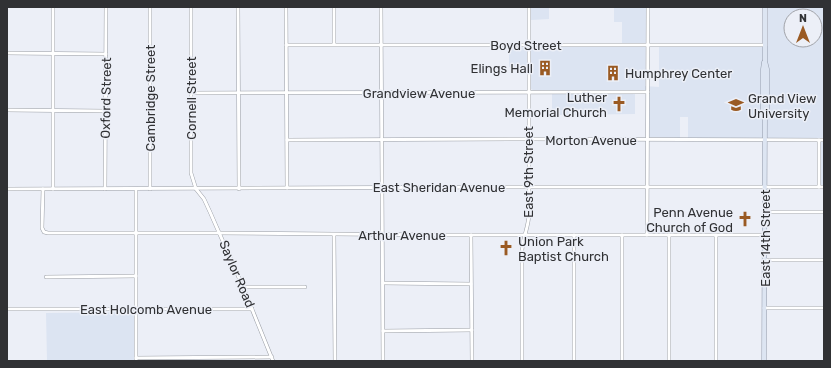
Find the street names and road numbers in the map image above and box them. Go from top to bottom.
street label: Boyd Street [490,38,562,53]
street label: Cambridge Street [143,45,159,151]
street label: Cornell Street [184,56,199,140]
street label: Oxford Street [98,57,114,139]
street label: Grandview Avenue [363,86,475,101]
street label: East 9th Street [521,126,536,218]
street label: Morton Avenue [545,133,637,148]
street label: East Sheridan Avenue [373,180,505,195]
street label: East 14th Street [758,189,773,287]
street label: Arthur Avenue [358,228,446,243]
street label: Saylor Road [216,238,258,310]
street label: East Holcomb Avenue [80,302,212,317]

